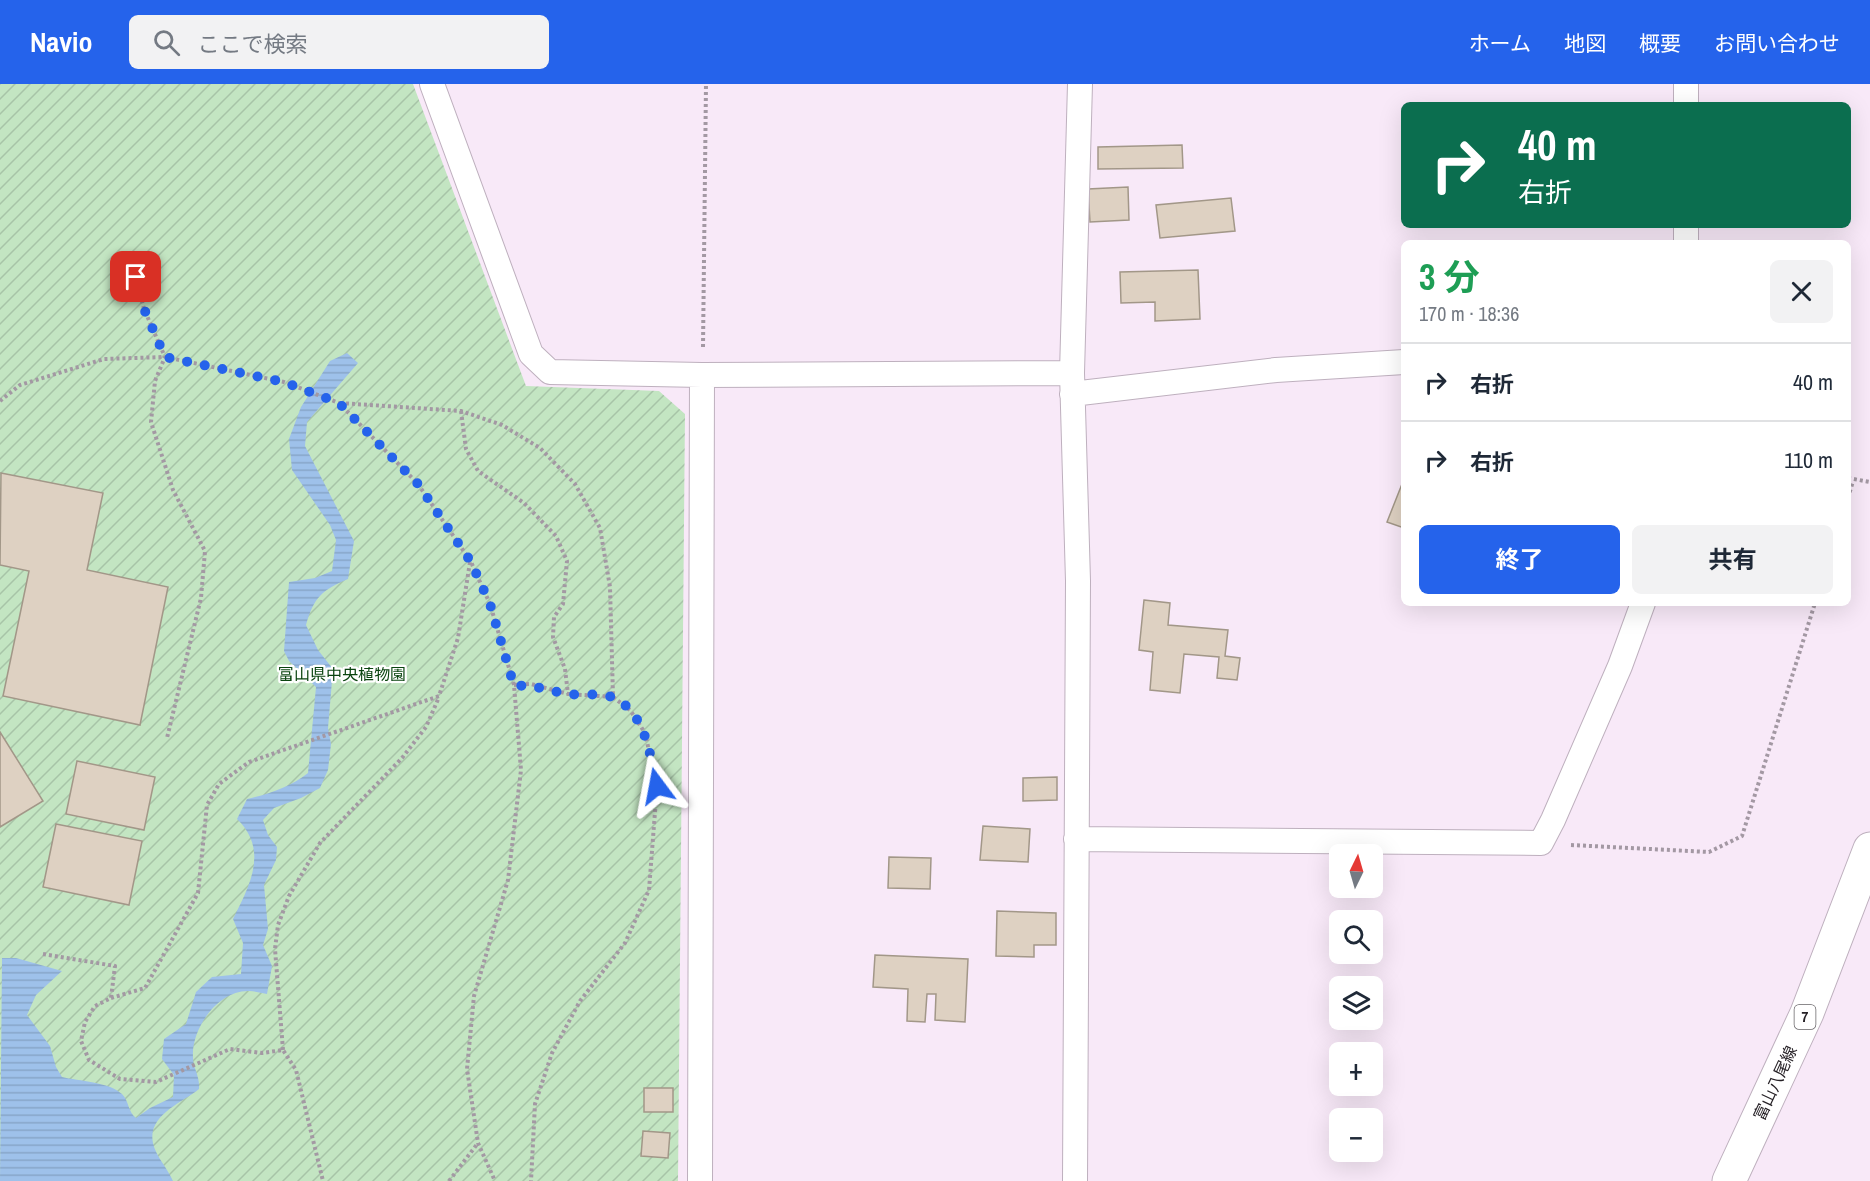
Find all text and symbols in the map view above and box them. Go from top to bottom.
search box [129,15,549,69]
text: Navio [30,23,93,61]
icon: search [150,26,183,59]
text: ここで検索 [198,29,308,59]
text: ホーム [1469,29,1531,58]
text: 地図 [1564,29,1606,58]
text: 概要 [1639,29,1681,58]
text: お問い合わせ [1714,29,1840,58]
text: 40 m [1518,117,1597,173]
icon: right [1419,126,1497,204]
text: 右折 [1518,174,1572,210]
pin [110,251,161,302]
text: 3 分 [1419,253,1480,301]
icon: arrive [119,260,152,293]
button: close [1770,260,1833,323]
text: 170 m · 18:36 [1419,300,1519,327]
icon: right [1419,366,1452,399]
text: 40 m [1793,367,1833,397]
text: 右折 [1470,369,1514,399]
icon: right [1419,444,1452,477]
text: 110 m [1784,445,1833,475]
text: 右折 [1470,447,1514,477]
button: 終了 [1419,525,1620,594]
button: 共有 [1632,525,1833,594]
park label: 富山県中央植物園 [278,663,406,685]
position arrow [625,754,689,818]
north arrow [1329,844,1383,898]
map controls [1329,844,1383,1162]
button: search [1329,910,1383,964]
button: layers [1329,976,1383,1030]
road number: 7 [1794,1005,1816,1029]
button: + [1329,1042,1383,1096]
street label: 富山八尾線 [1748,1042,1802,1124]
button: − [1329,1108,1383,1162]

